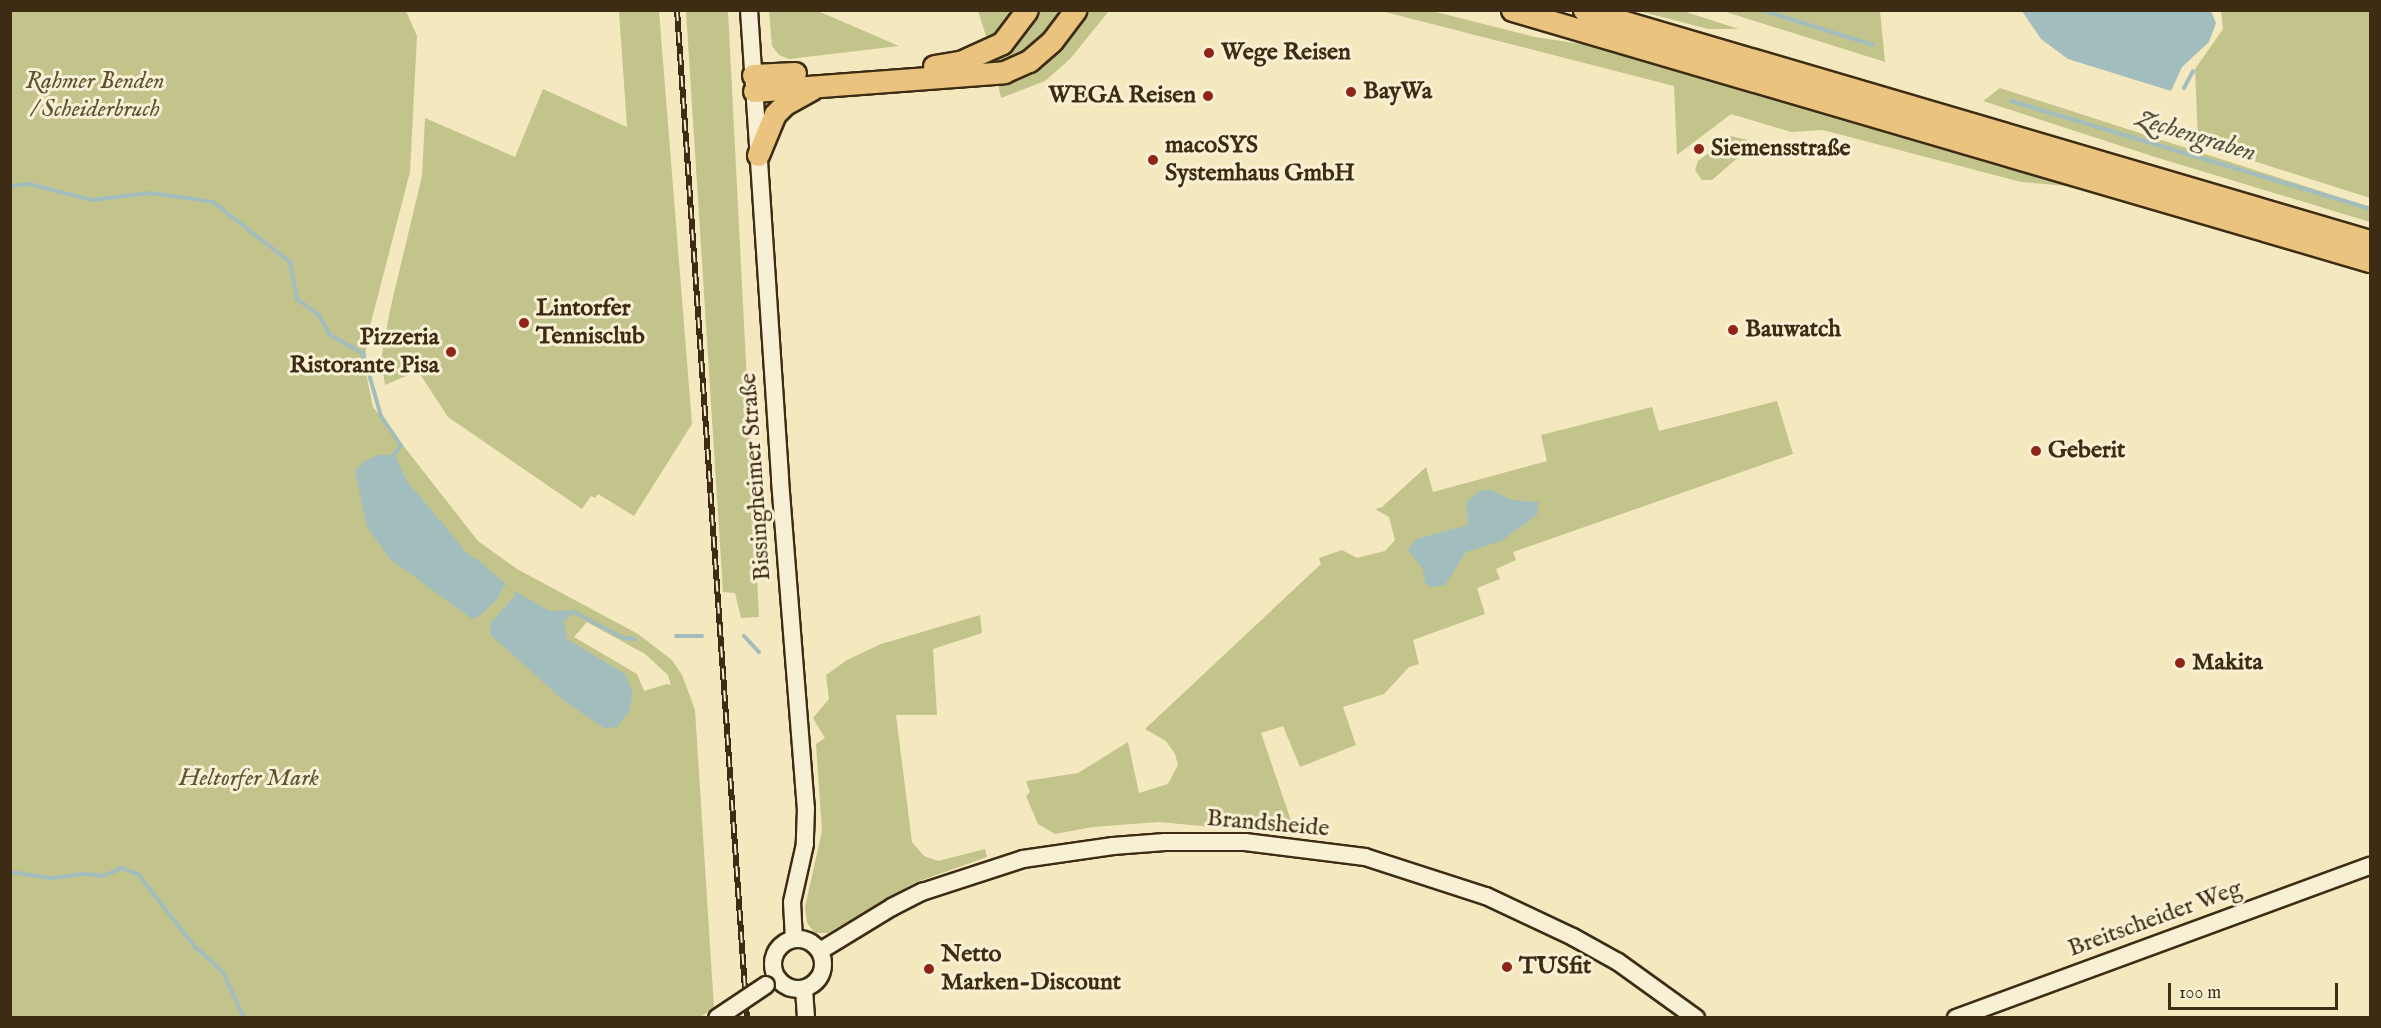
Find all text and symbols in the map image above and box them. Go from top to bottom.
place label: Wege Reisen [1221,39,1351,67]
marker: Wege Reisen [1202,46,1216,60]
park label: Rahmer Benden / Scheiderbruch [26,68,164,124]
place label: BayWa [1363,78,1432,106]
place label: WEGA Reisen [1048,82,1196,110]
marker: BayWa [1344,85,1358,99]
marker: WEGA Reisen [1201,89,1215,103]
water label: Zechengraben [2132,103,2260,169]
place label: macoSYS Systemhaus GmbH [1165,132,1355,188]
place label: Siemensstraße [1711,135,1851,163]
marker: Siemensstraße [1692,142,1706,156]
marker: macoSYS Systemhaus GmbH [1146,153,1160,167]
place label: Lintorfer Tennisclub [536,295,645,351]
marker: Lintorfer Tennisclub [517,316,531,330]
place label: Bauwatch [1745,316,1841,344]
marker: Bauwatch [1726,323,1740,337]
place label: Pizzeria Ristorante Pisa [289,324,439,380]
marker: Pizzeria Ristorante Pisa [444,345,458,359]
street label: Bissingheimer Straße [734,372,778,582]
place label: Geberit [2048,437,2125,465]
marker: Geberit [2029,444,2043,458]
place label: Makita [2192,649,2263,677]
marker: Makita [2173,656,2187,670]
park label: Heltorfer Mark [179,765,319,793]
street label: Brandsheide [1206,804,1330,844]
street label: Breitscheider Weg [2064,874,2246,964]
place label: Netto Marken-Discount [941,941,1121,997]
place label: TUSfit [1519,953,1591,981]
marker: TUSfit [1500,960,1514,974]
marker: Netto Marken-Discount [922,962,936,976]
scale bar [2171,971,2340,1009]
text: 100 m [2179,982,2221,1005]

